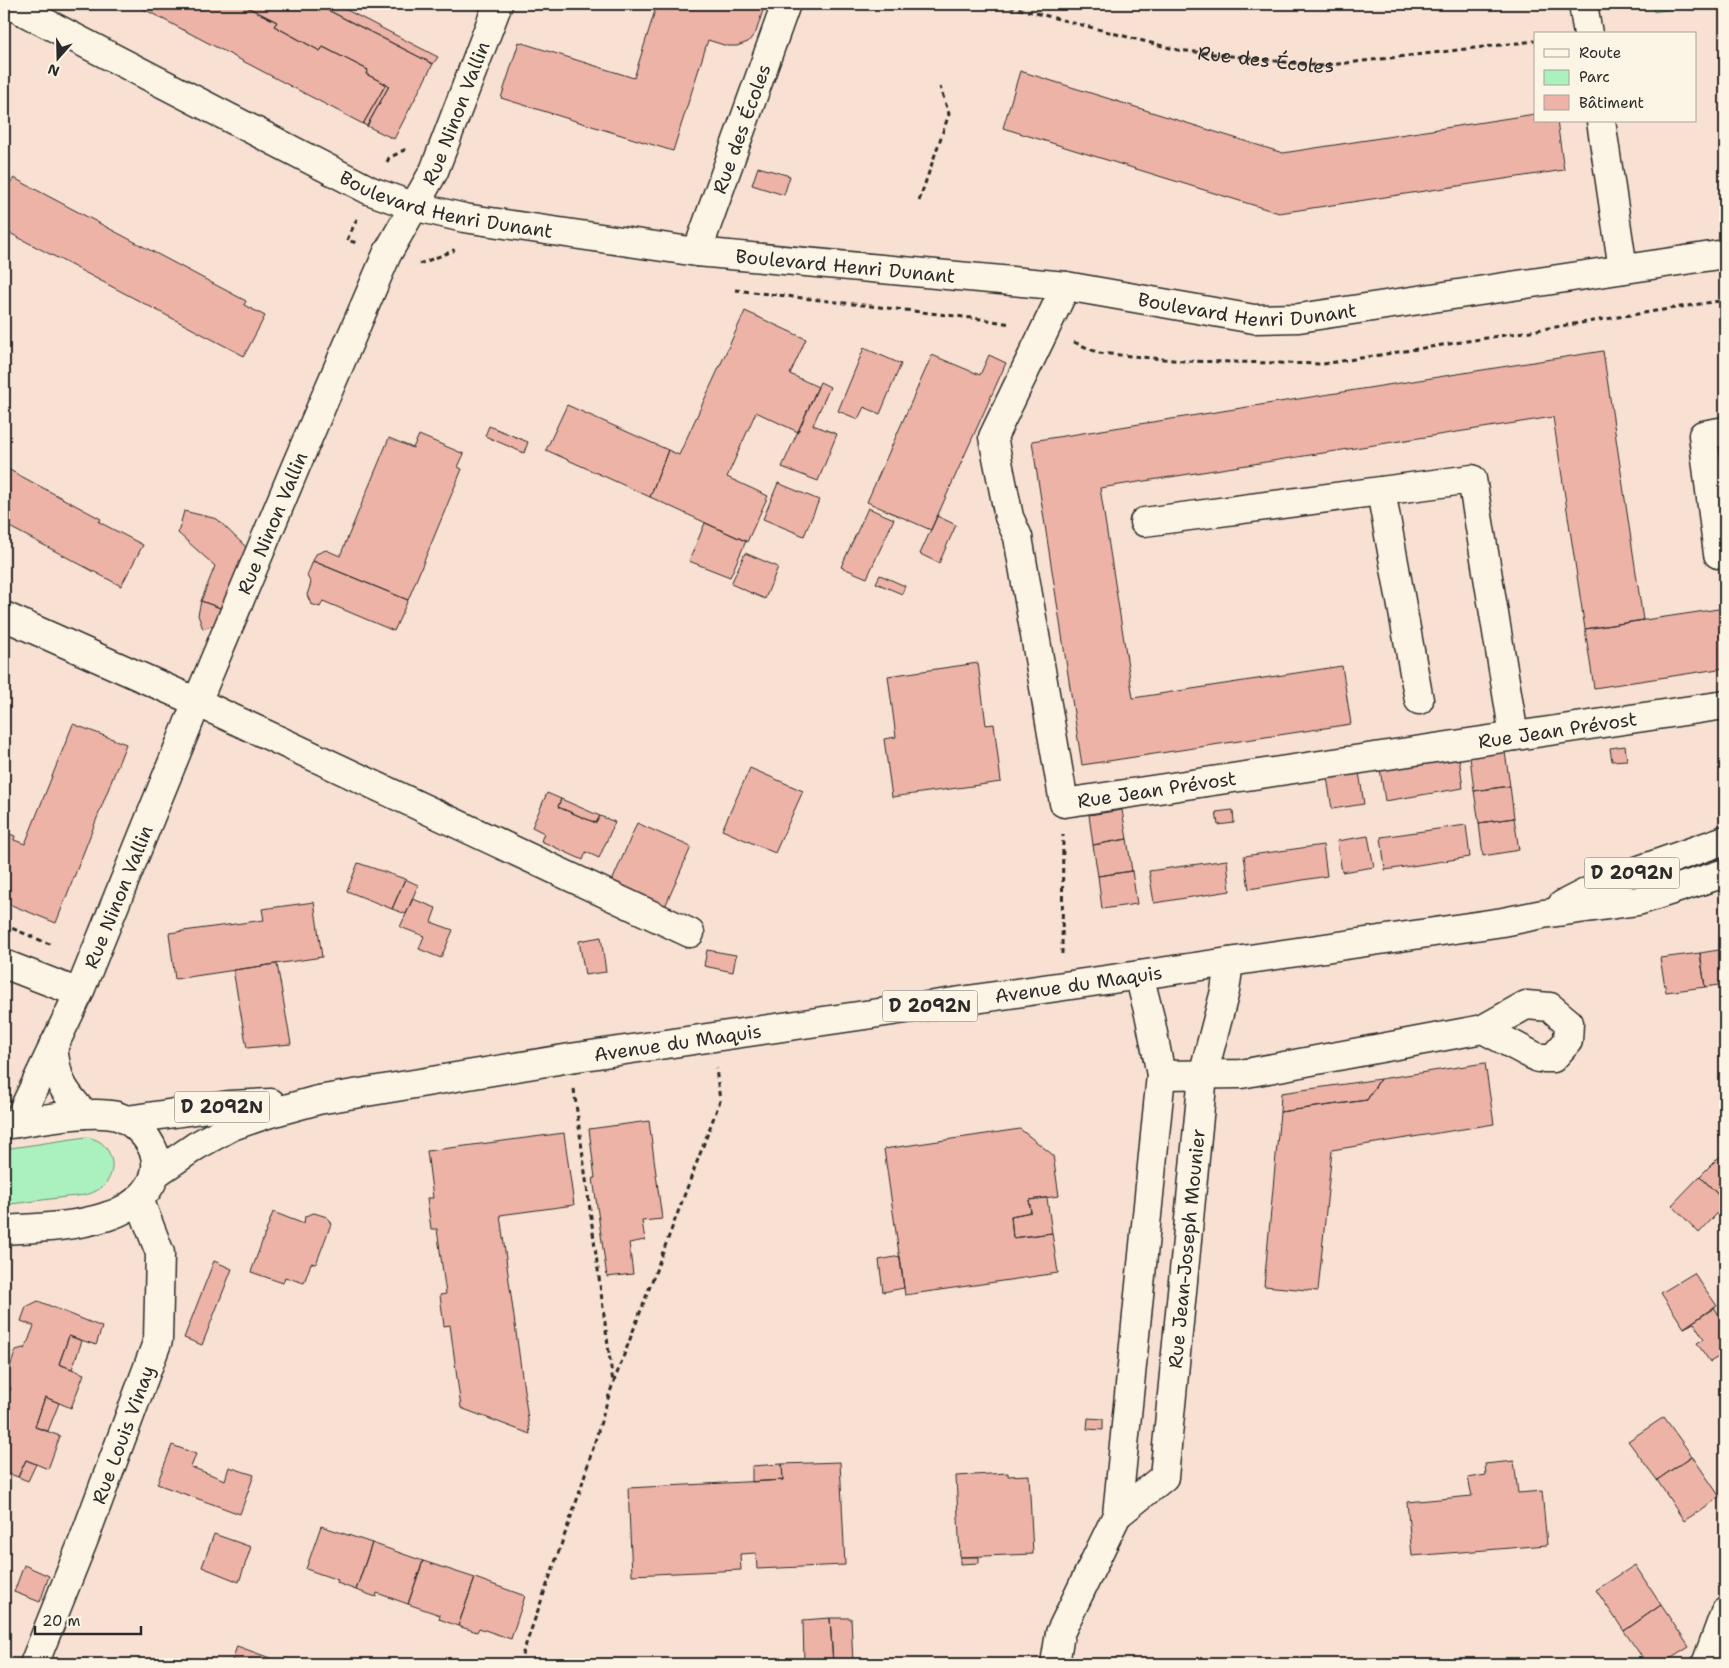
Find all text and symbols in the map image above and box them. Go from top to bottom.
north arrow [32,32,82,82]
legend [1534,32,1696,122]
street label: Rue Ninon Vallin [417,38,496,190]
street label: Rue des Écoles [1196,40,1335,79]
text: Route [1579,43,1621,63]
text: N [45,60,62,81]
street label: Rue des Écoles [707,60,777,197]
text: Parc [1579,67,1610,87]
text: Bâtiment [1579,93,1644,113]
street label: Boulevard Henri Dunant [335,165,555,244]
street label: Boulevard Henri Dunant [735,244,956,289]
street label: Boulevard Henri Dunant [1136,287,1358,333]
street label: Rue Ninon Vallin [231,448,313,598]
street label: Rue Jean Prévost [1476,706,1639,754]
street label: Rue Jean Prévost [1076,766,1238,814]
street label: Rue Ninon Vallin [78,822,159,972]
road number: D 2092N [1584,858,1680,888]
street label: Avenue du Maquis [993,960,1164,1009]
road number: D 2092N [882,990,978,1021]
street label: Avenue du Maquis [592,1018,763,1067]
road number: D 2092N [174,1092,270,1122]
street label: Rue Jean-Joseph Mounier [1163,1127,1211,1370]
street label: Rue Louis Vinay [86,1362,160,1508]
scale bar [35,1603,141,1635]
text: 20 m [42,1611,81,1631]

